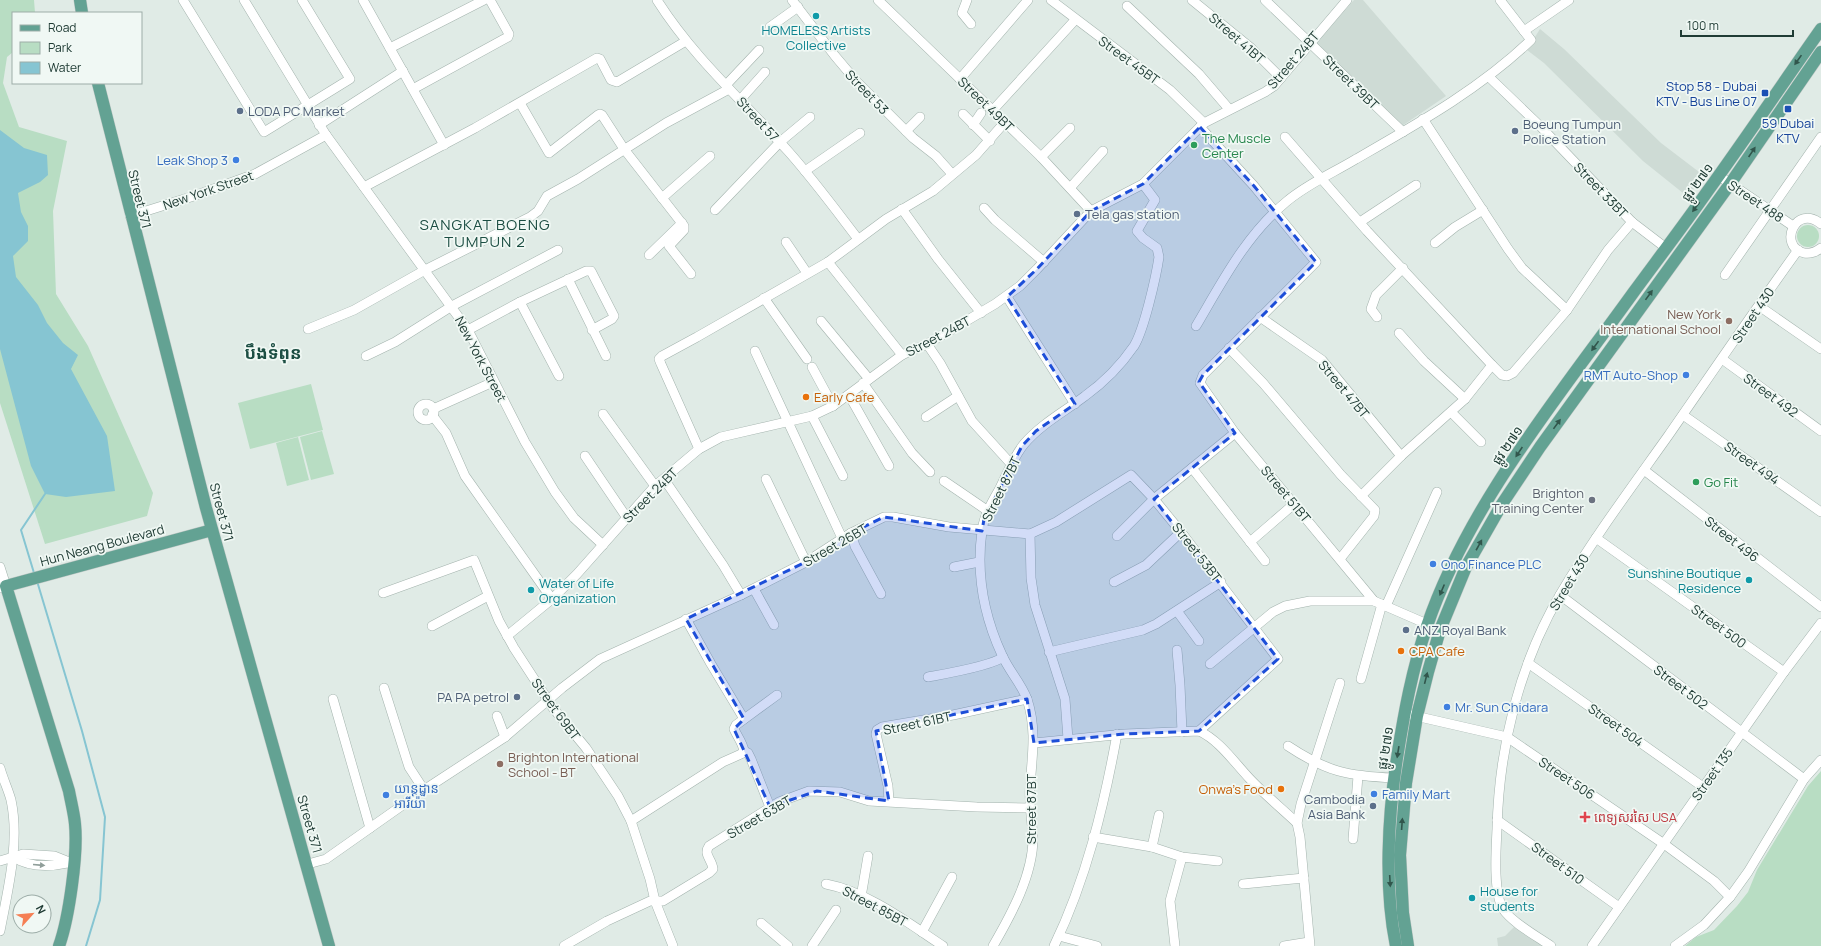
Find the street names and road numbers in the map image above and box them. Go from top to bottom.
street label: Street 41BT [1205,9,1269,68]
street label: Street 24BT [1263,27,1323,93]
street label: Street 45BT [1095,32,1163,88]
street label: Street 39BT [1319,51,1383,113]
street label: Street 53 [841,66,893,118]
street label: Street 49BT [954,73,1018,136]
street label: Street 57 [733,93,783,145]
street label: Street 33BT [1570,158,1632,222]
street label: ផ្លូវ ២៧១ [1677,159,1719,206]
street label: New York Street [160,166,256,214]
street label: Street 371 [124,168,156,230]
street label: Street 488 [1725,176,1787,226]
street label: Street 430 [1728,284,1778,346]
street label: Street 24BT [902,311,974,361]
street label: New York Street [451,313,511,405]
street label: Street 47BT [1314,356,1374,422]
street label: Street 492 [1740,369,1802,421]
street label: ផ្លូវ ២៧១ [1487,422,1529,470]
street label: Street 494 [1721,437,1784,489]
street label: Street 87BT [977,453,1025,525]
street label: Street 51BT [1257,462,1315,526]
street label: Street 24BT [619,463,682,526]
street label: Street 371 [206,481,238,543]
street label: Street 496 [1701,512,1763,566]
street label: Street 26BT [799,519,871,571]
street label: Street 53BT [1168,519,1226,586]
street label: Hun Neang Boulevard [38,520,166,570]
street label: Street 430 [1545,550,1593,614]
street label: Street 500 [1688,600,1750,652]
street label: Street 502 [1650,661,1712,713]
street label: Street 69BT [527,674,585,744]
street label: Street 504 [1585,699,1648,751]
street label: Street 61BT [881,707,953,739]
street label: ផ្លូវ ២៧១ [1373,725,1400,771]
street label: Street 135 [1687,744,1737,804]
street label: Street 506 [1535,753,1599,803]
street label: Street 87BT [1022,774,1040,844]
street label: Street 63BT [724,791,795,843]
street label: Street 371 [293,793,327,855]
street label: Street 510 [1528,838,1588,888]
street label: Street 85BT [839,881,911,931]

